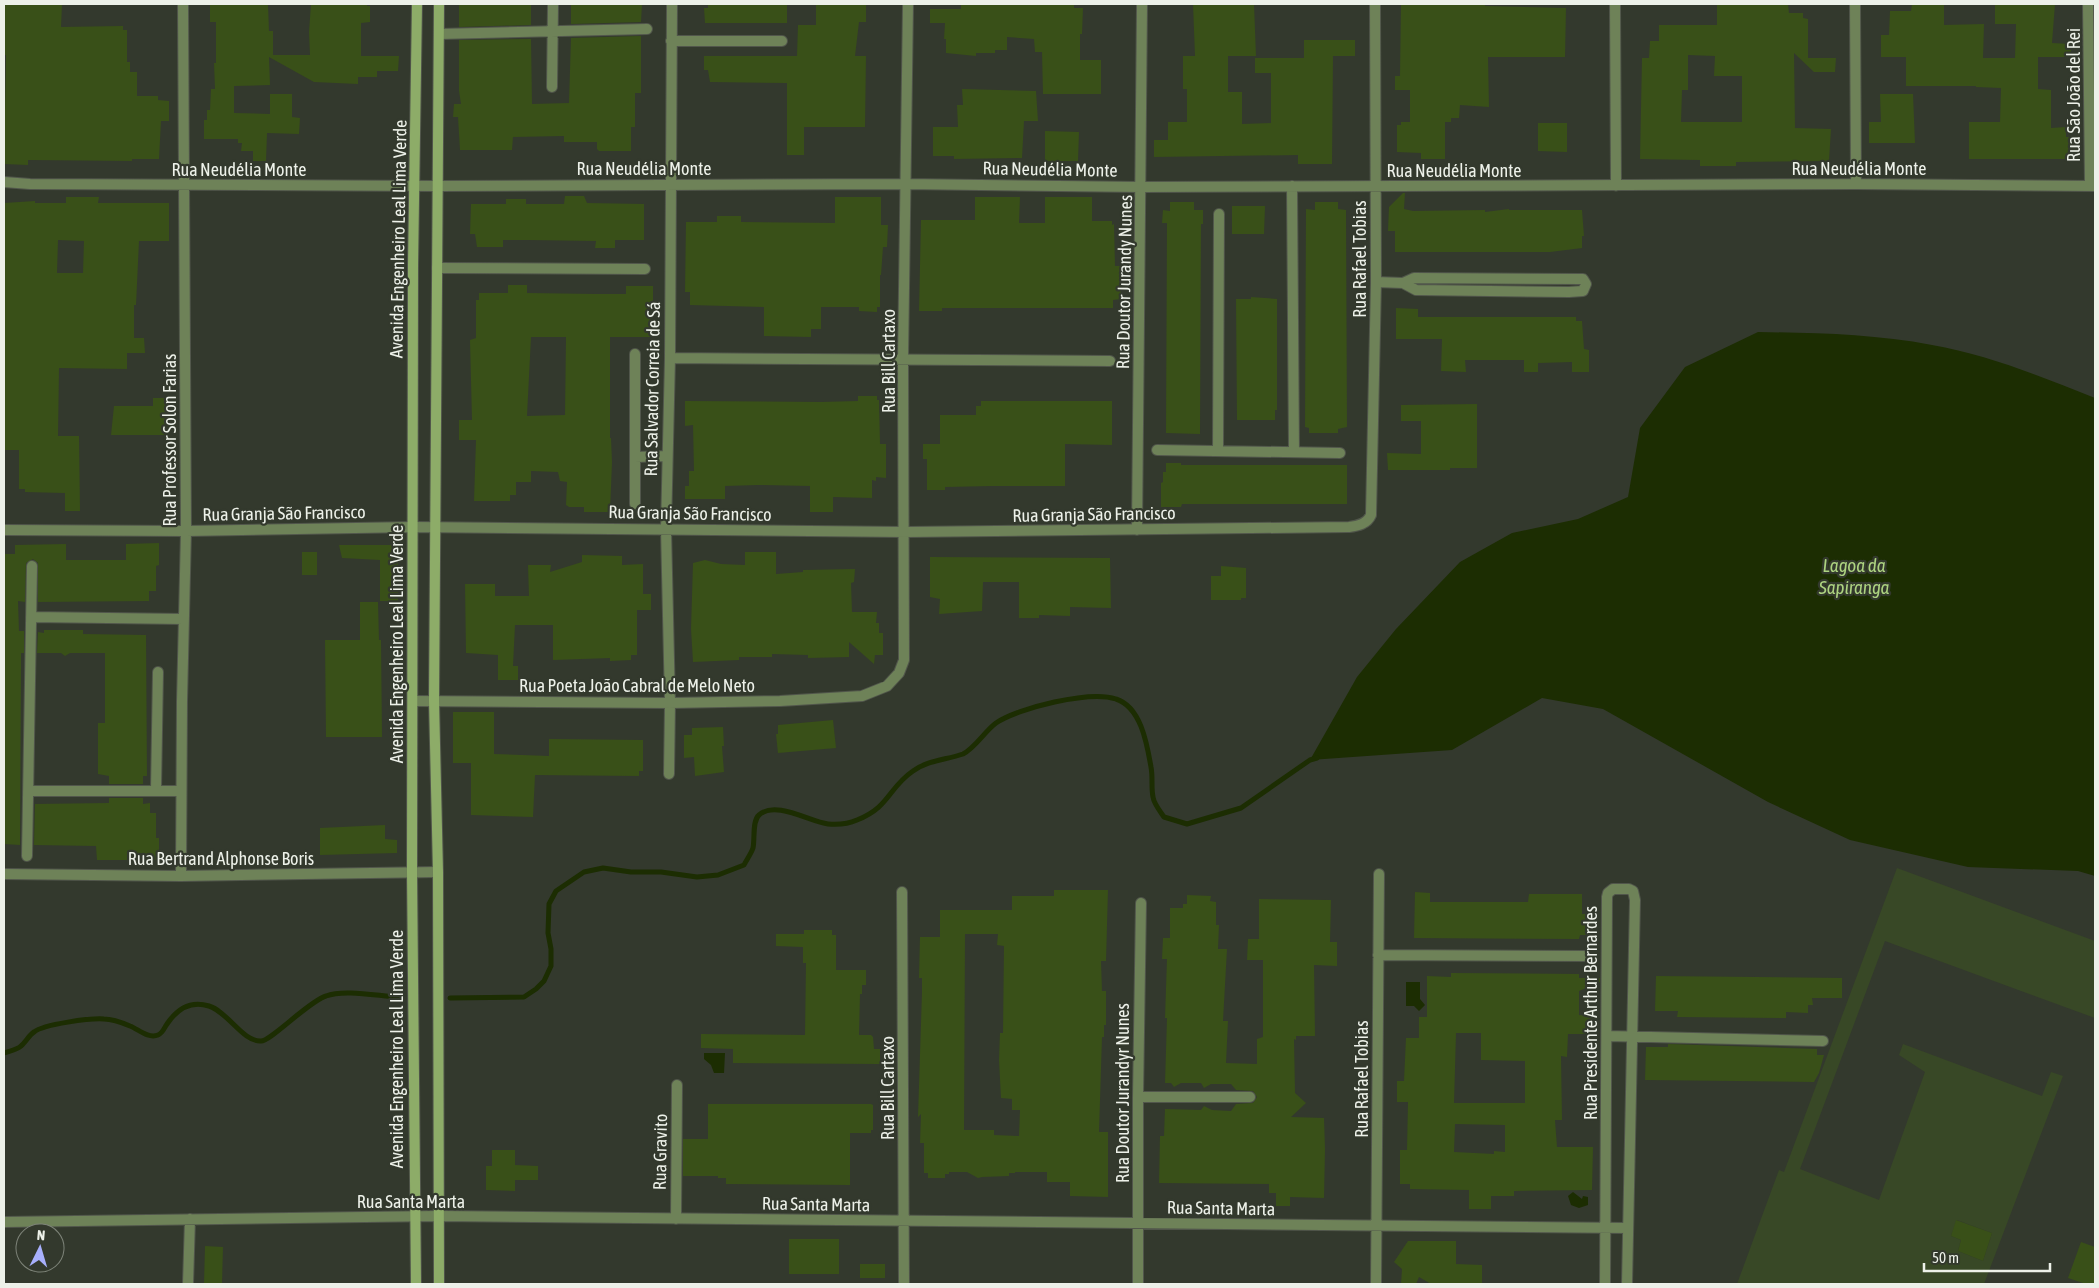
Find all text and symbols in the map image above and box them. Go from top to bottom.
street label: Rua São João del Rei [2063,28,2084,162]
street label: Avenida Engenheiro Leal Lima Verde [385,120,411,358]
street label: Rua Neudélia Monte [982,157,1118,181]
street label: Rua Neudélia Monte [577,158,711,179]
street label: Rua Neudélia Monte [1792,158,1926,179]
street label: Rua Neudélia Monte [172,159,306,180]
street label: Rua Neudélia Monte [1387,160,1521,181]
street label: Rua Doutor Jurandy Nunes [1112,195,1136,369]
street label: Rua Rafael Tobias [1349,200,1370,318]
street label: Rua Salvador Correia de Sá [640,301,664,477]
street label: Rua Bill Cartaxo [878,309,899,413]
street label: Rua Professor Solon Farias [159,354,180,526]
street label: Rua Granja São Francisco [202,501,366,525]
street label: Rua Granja São Francisco [608,501,772,525]
street label: Rua Granja São Francisco [1012,502,1176,526]
street label: Avenida Engenheiro Leal Lima Verde [386,525,407,763]
water label: Lagoa da Sapiranga [1818,554,1890,598]
street label: Rua Poeta João Cabral de Melo Neto [519,675,755,696]
street label: Rua Bertrand Alphonse Boris [128,848,314,869]
street label: Rua Presidente Arthur Bernardes [1580,906,1601,1120]
street label: Avenida Engenheiro Leal Lima Verde [386,930,407,1168]
street label: Rua Doutor Jurandyr Nunes [1112,1003,1133,1183]
street label: Rua Rafael Tobias [1351,1020,1372,1138]
street label: Rua Bill Cartaxo [877,1036,898,1140]
street label: Rua Gravito [649,1114,671,1190]
street label: Rua Santa Marta [357,1191,465,1212]
street label: Rua Santa Marta [762,1193,870,1215]
street label: Rua Santa Marta [1167,1197,1275,1219]
north arrow [15,1223,65,1273]
text: N [36,1227,46,1243]
scale bar [1924,1240,2050,1272]
text: 50 m [1932,1249,1959,1266]

